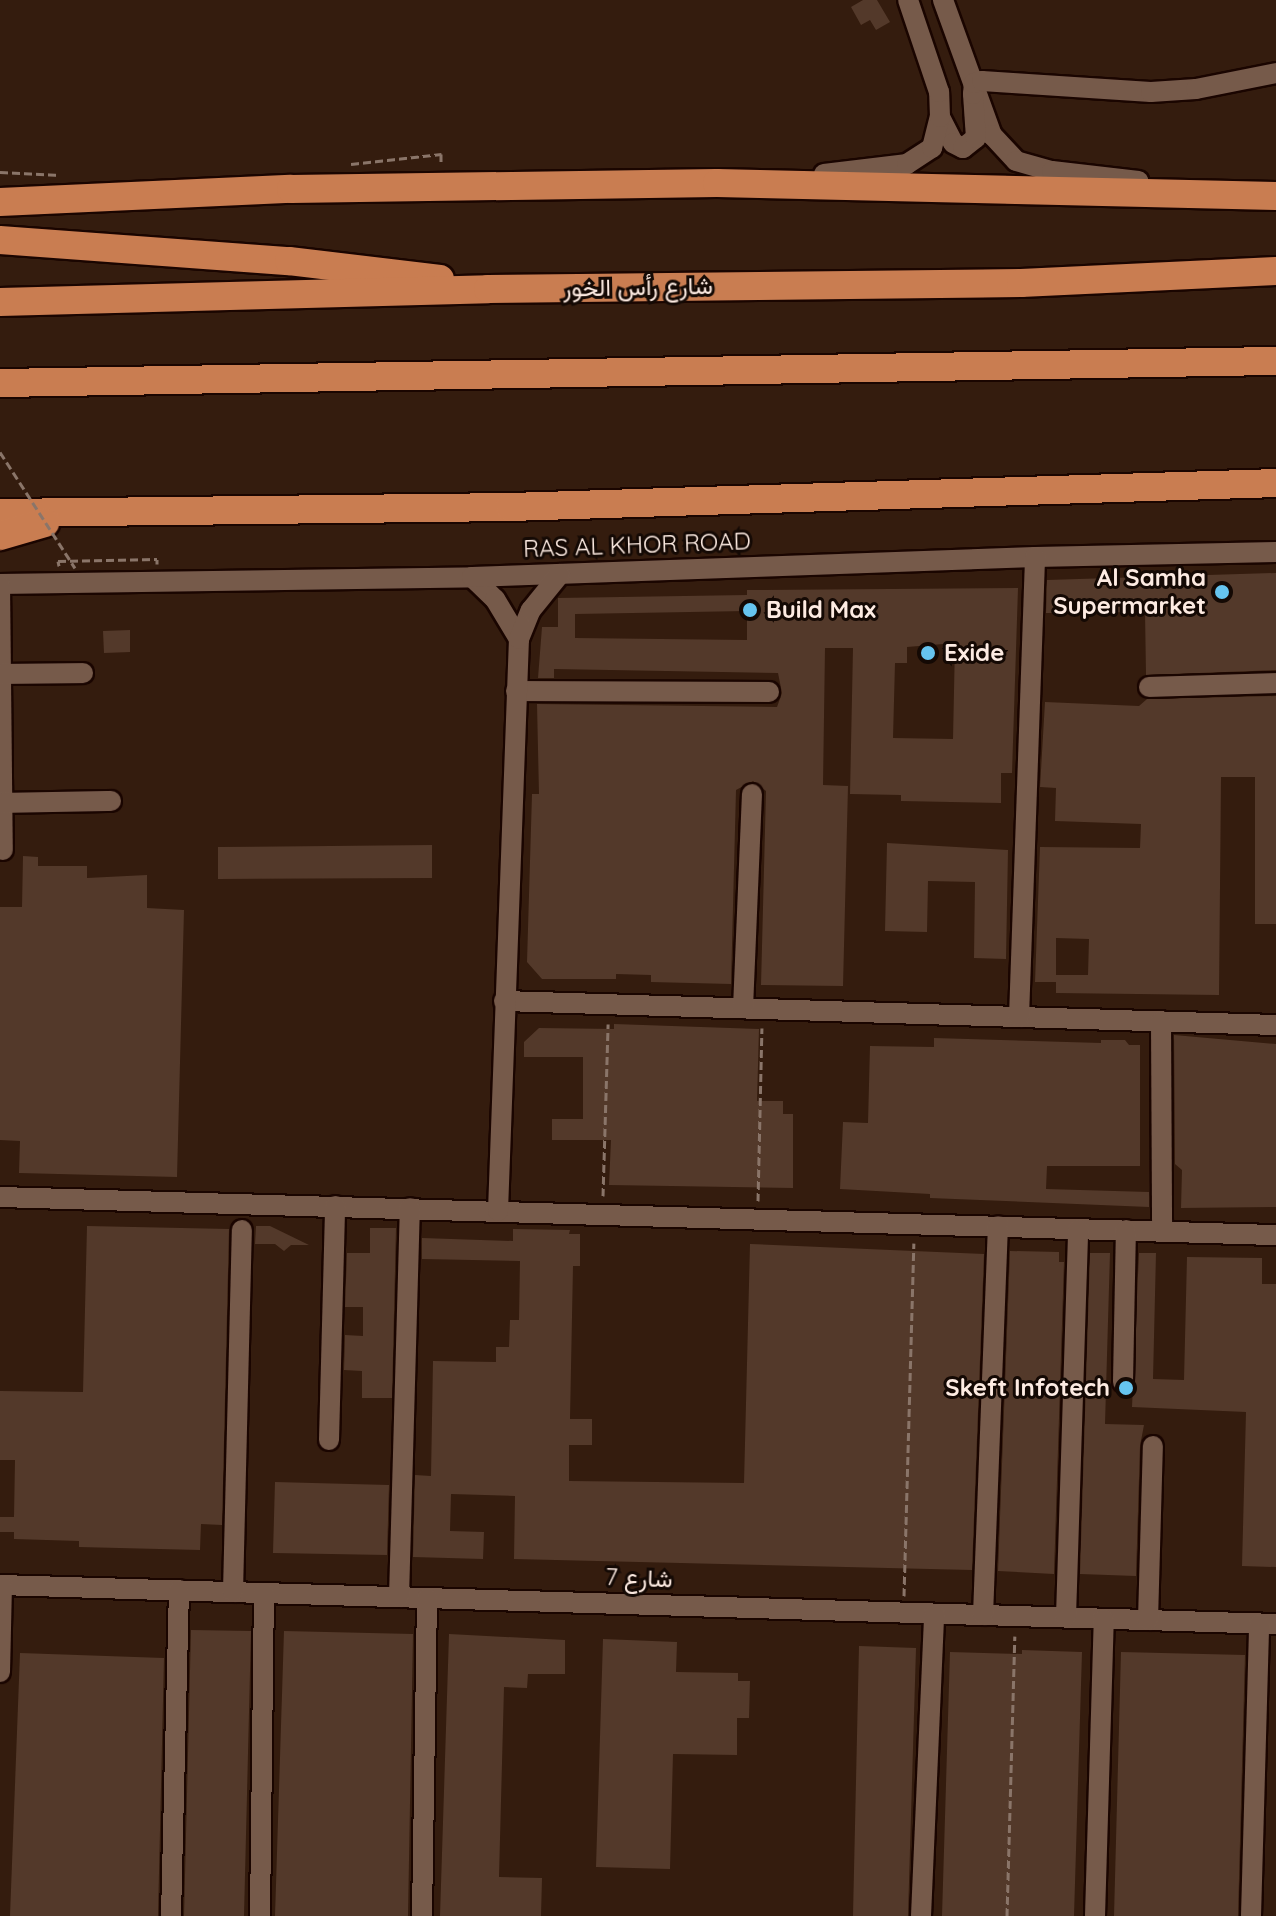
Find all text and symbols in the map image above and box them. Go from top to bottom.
street label: شارع رأس الخور [563,271,713,303]
street label: RAS AL KHOR ROAD [523,527,751,563]
place label: Al Samha Supermarket [1053,564,1206,620]
marker: Al Samha Supermarket [1213,583,1231,601]
place label: Build Max [766,596,876,624]
marker: Build Max [741,601,759,619]
place label: Exide [944,639,1004,667]
marker: Exide [919,644,937,662]
place label: Skeft Infotech [945,1374,1110,1402]
marker: Skeft Infotech [1117,1379,1135,1397]
street label: شارع 7 [605,1562,673,1594]

